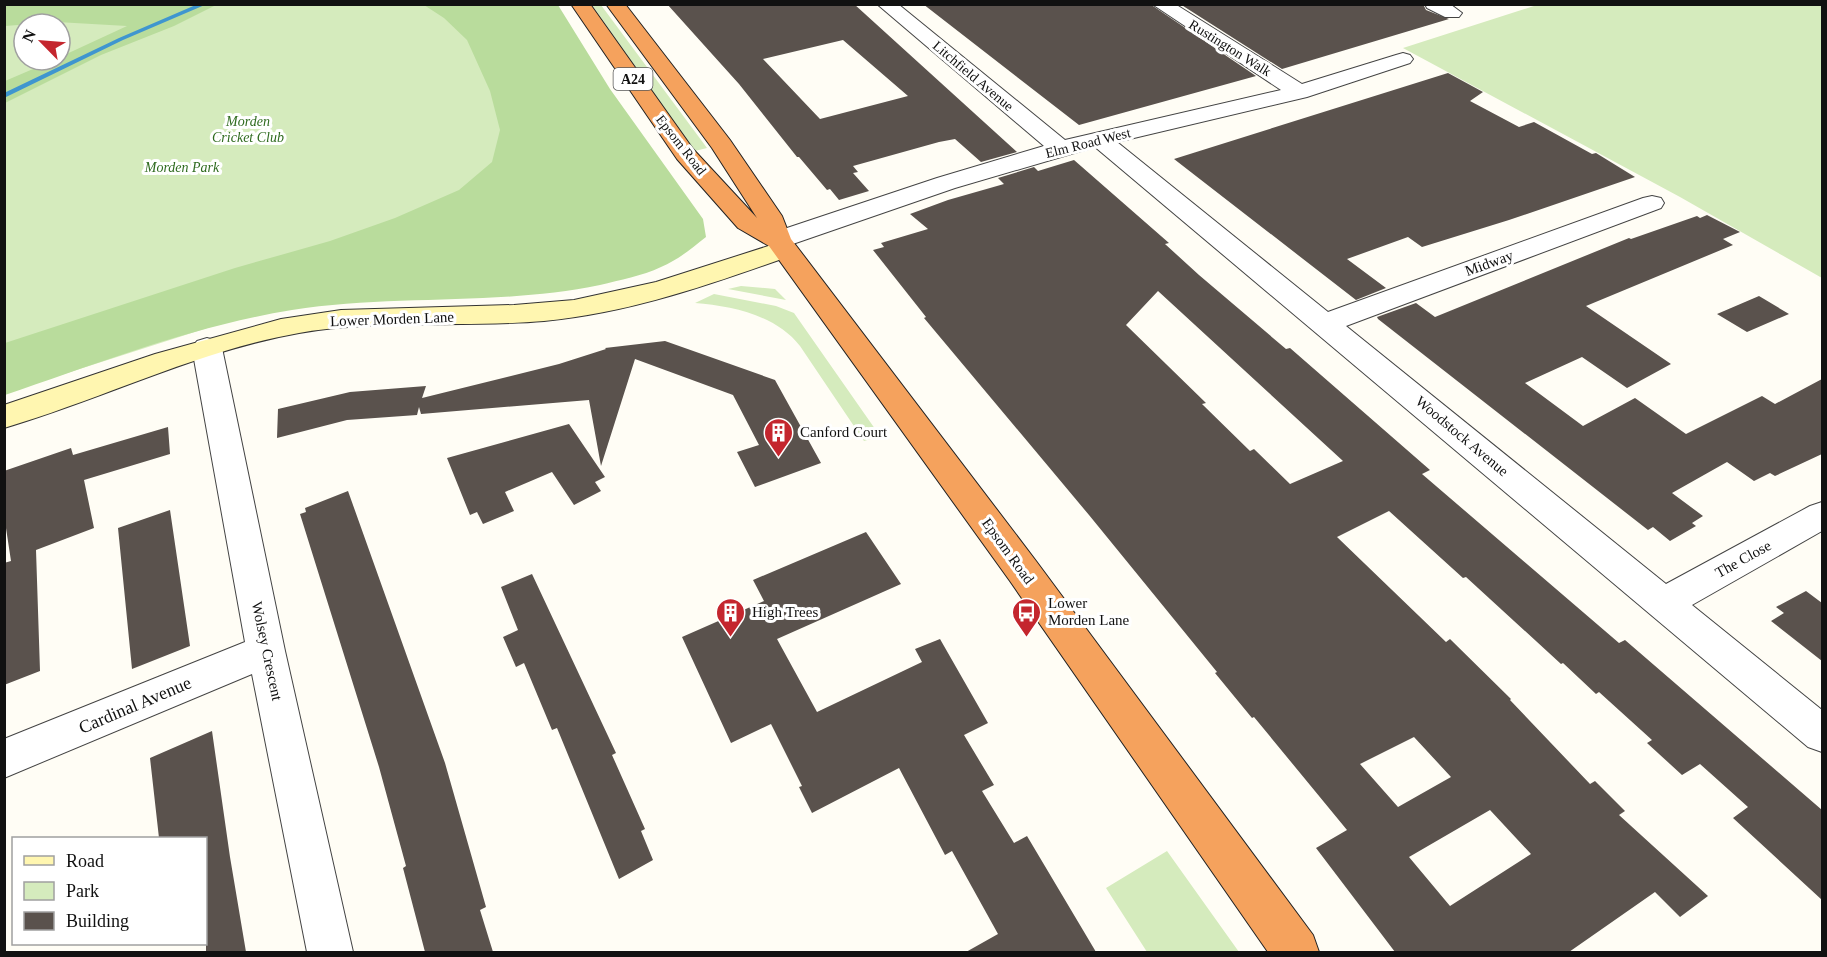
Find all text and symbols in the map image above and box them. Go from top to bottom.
north arrow [12,12,72,72]
street label: Rustington Walk [1186,17,1274,79]
text: N [19,27,39,45]
street label: Litchfield Avenue [930,38,1016,114]
road number: A24 [614,68,652,90]
street label: Epsom Road [653,112,709,178]
park label: Morden Cricket Club [212,114,284,145]
street label: Elm Road West [1044,125,1132,161]
park label: Morden Park [144,160,220,175]
street label: Midway [1463,247,1516,279]
street label: Lower Morden Lane [330,309,455,329]
street label: Woodstock Avenue [1413,393,1512,479]
building icon: Canford Court [763,416,795,458]
place label: Canford Court [800,424,888,440]
street label: Epsom Road [979,515,1037,587]
street label: The Close [1712,537,1774,581]
place label: Lower Morden Lane [1048,595,1130,628]
building icon: High Trees [715,596,747,638]
bus stop icon: Lower Morden Lane [1011,596,1043,638]
street label: Wolsey Crescent [249,600,285,703]
place label: High Trees [752,604,818,620]
street label: Cardinal Avenue [76,672,194,738]
legend [12,837,207,945]
text: Road [66,851,104,871]
text: Park [66,881,99,901]
text: Building [66,911,129,931]

